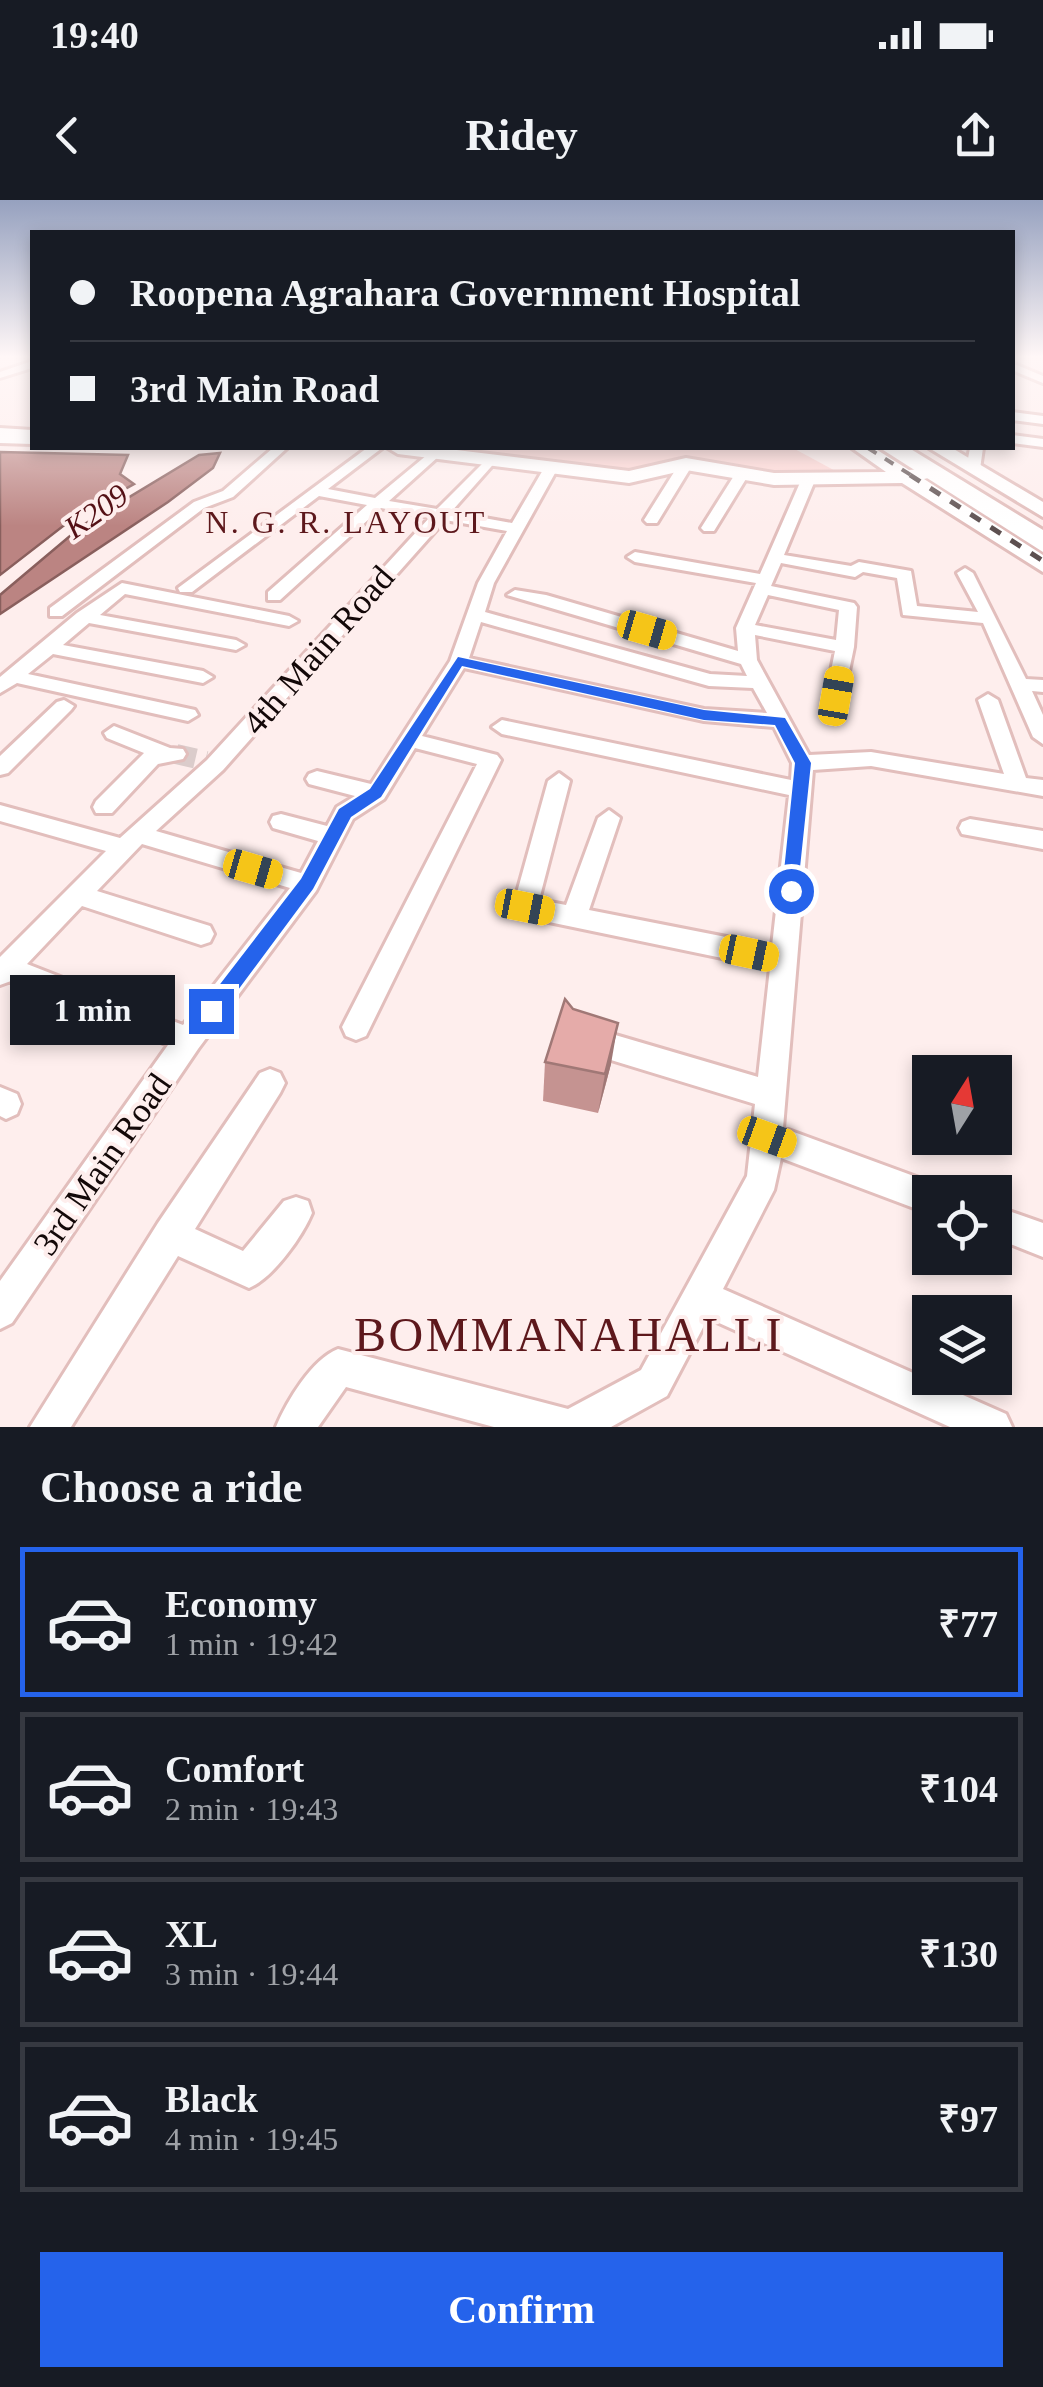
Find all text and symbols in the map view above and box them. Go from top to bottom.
text: 19:40 [50,14,139,56]
icon: back [40,108,95,163]
icon: share [948,108,1003,163]
text: Ridey [465,110,578,160]
text: Roopena Agrahara Government Hospital [130,272,800,314]
text: 3rd Main Road [130,368,379,410]
water label: K209 [56,476,135,546]
district label: N. G. R. LAYOUT [205,504,487,540]
street label: 4th Main Road [235,558,402,742]
car [614,607,680,653]
car [816,664,856,728]
car [220,846,286,892]
route start [769,869,814,914]
car [493,887,557,927]
car [717,932,781,974]
callout: 1 min [11,976,176,1046]
route end [189,989,234,1034]
text: 1 min [54,992,131,1028]
north arrow [912,1055,1012,1155]
map controls [912,1055,1012,1395]
street label: 3rd Main Road [26,1066,179,1262]
car [734,1113,800,1161]
button: locate [912,1175,1012,1275]
button: layers [912,1295,1012,1395]
district label: BOMMANAHALLI [354,1308,784,1361]
text: Choose a ride [40,1462,303,1512]
icon: car [45,1577,135,1667]
text: Economy [165,1583,317,1625]
text: ₹77 [938,1603,998,1645]
text: 1 min · 19:42 [165,1626,338,1662]
icon: car [45,1742,135,1832]
text: Comfort [165,1748,304,1790]
text: ₹104 [919,1768,998,1810]
text: 2 min · 19:43 [165,1791,338,1827]
icon: car [45,1907,135,1997]
text: XL [165,1913,218,1955]
text: ₹130 [919,1933,998,1975]
text: 3 min · 19:44 [165,1956,338,1992]
icon: car [45,2072,135,2162]
text: Black [165,2078,258,2120]
text: ₹97 [938,2098,998,2140]
text: 4 min · 19:45 [165,2121,338,2157]
button: Confirm [40,2252,1003,2367]

